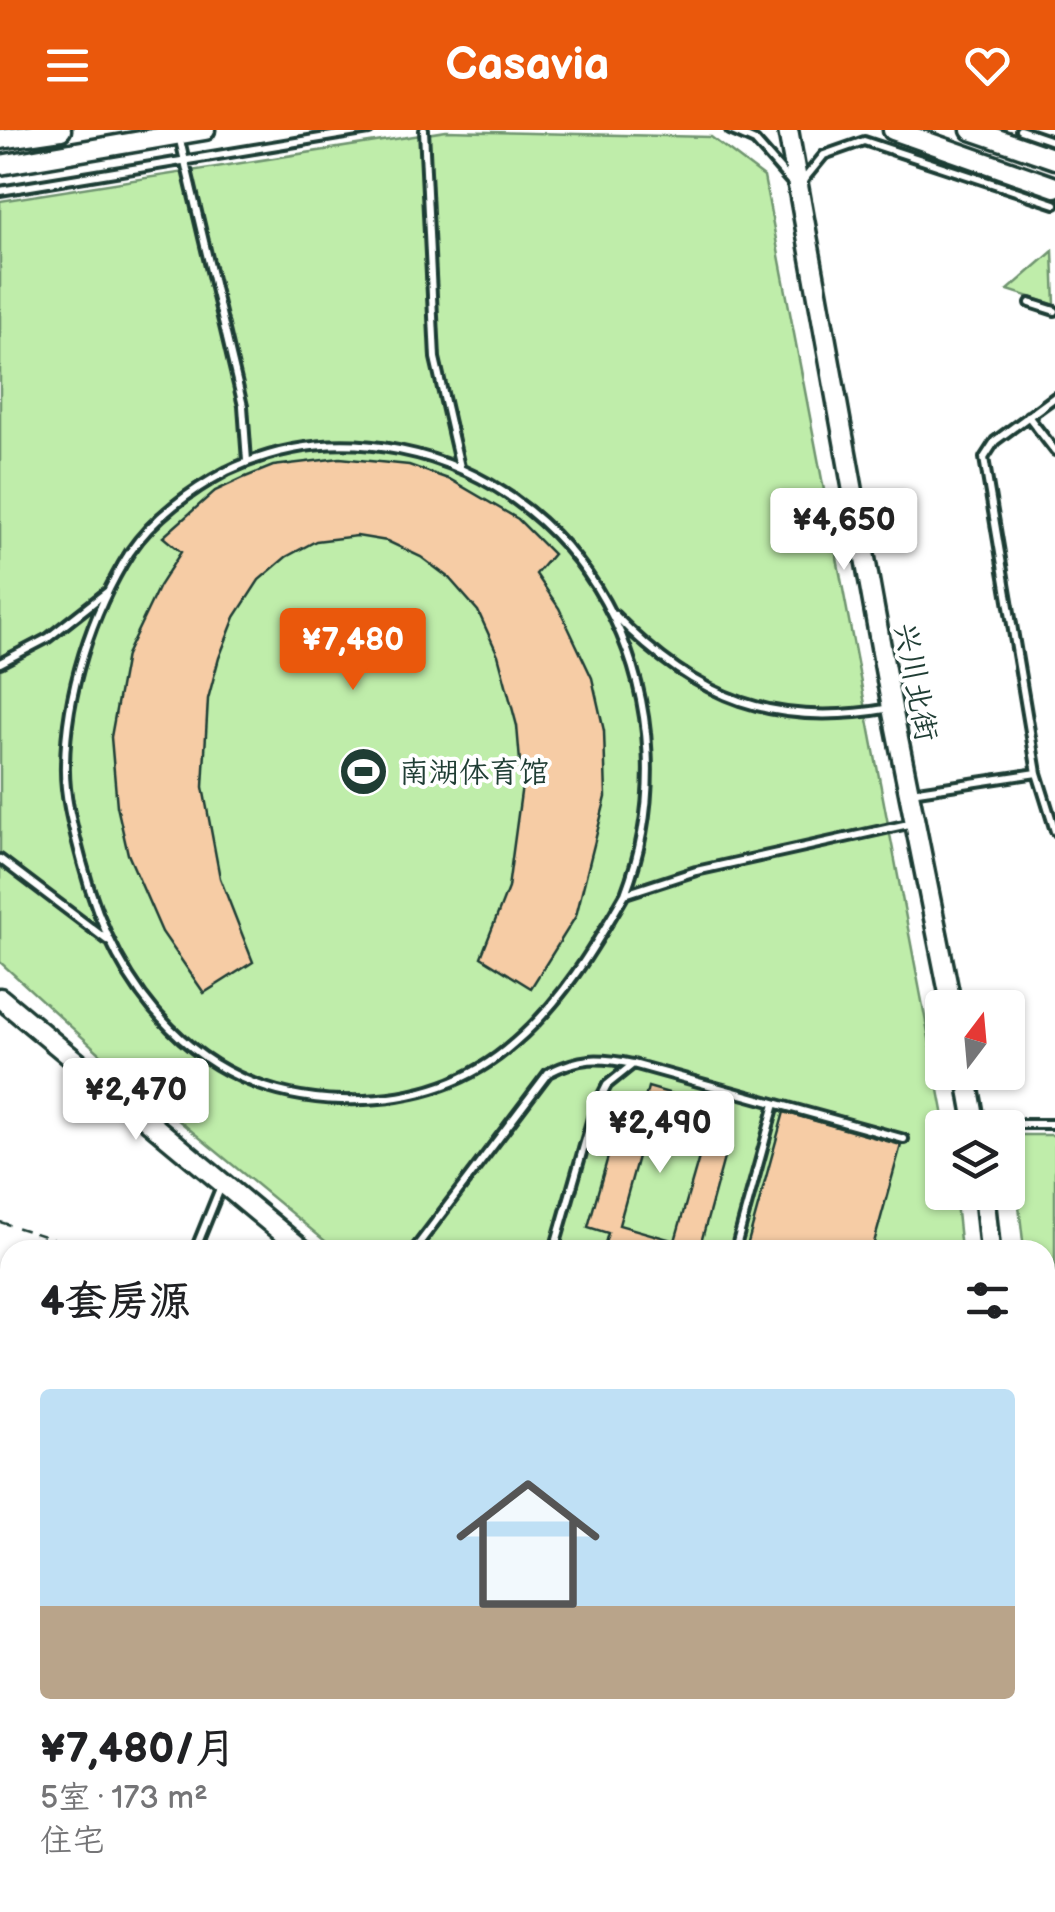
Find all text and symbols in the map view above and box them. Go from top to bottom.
icon: menu [40,38,95,93]
text: Casavia [446,38,609,93]
icon: heart [960,38,1015,93]
pin: ¥4,650 [763,488,925,573]
text: ¥4,650 [792,501,896,540]
pin: ¥7,480 [272,608,434,693]
street label: 兴川北街 [886,620,944,745]
text: ¥7,480 [302,621,404,660]
sports icon: 南湖体育馆 [338,746,390,798]
place label: 南湖体育馆 [399,755,549,791]
north arrow [925,990,1025,1090]
map controls [925,990,1025,1210]
pin: ¥2,470 [55,1058,217,1143]
text: ¥2,470 [85,1071,187,1110]
pin: ¥2,490 [579,1091,741,1176]
text: ¥2,490 [608,1104,712,1143]
button: layers [925,1110,1025,1210]
icon: filters [960,1273,1015,1328]
text: 4套房源 [40,1277,191,1328]
icon: home [438,1454,618,1634]
text: ¥7,480/月 [40,1724,237,1775]
text: 5室 · 173 m² [40,1779,208,1818]
text: 住宅 [40,1822,104,1861]

